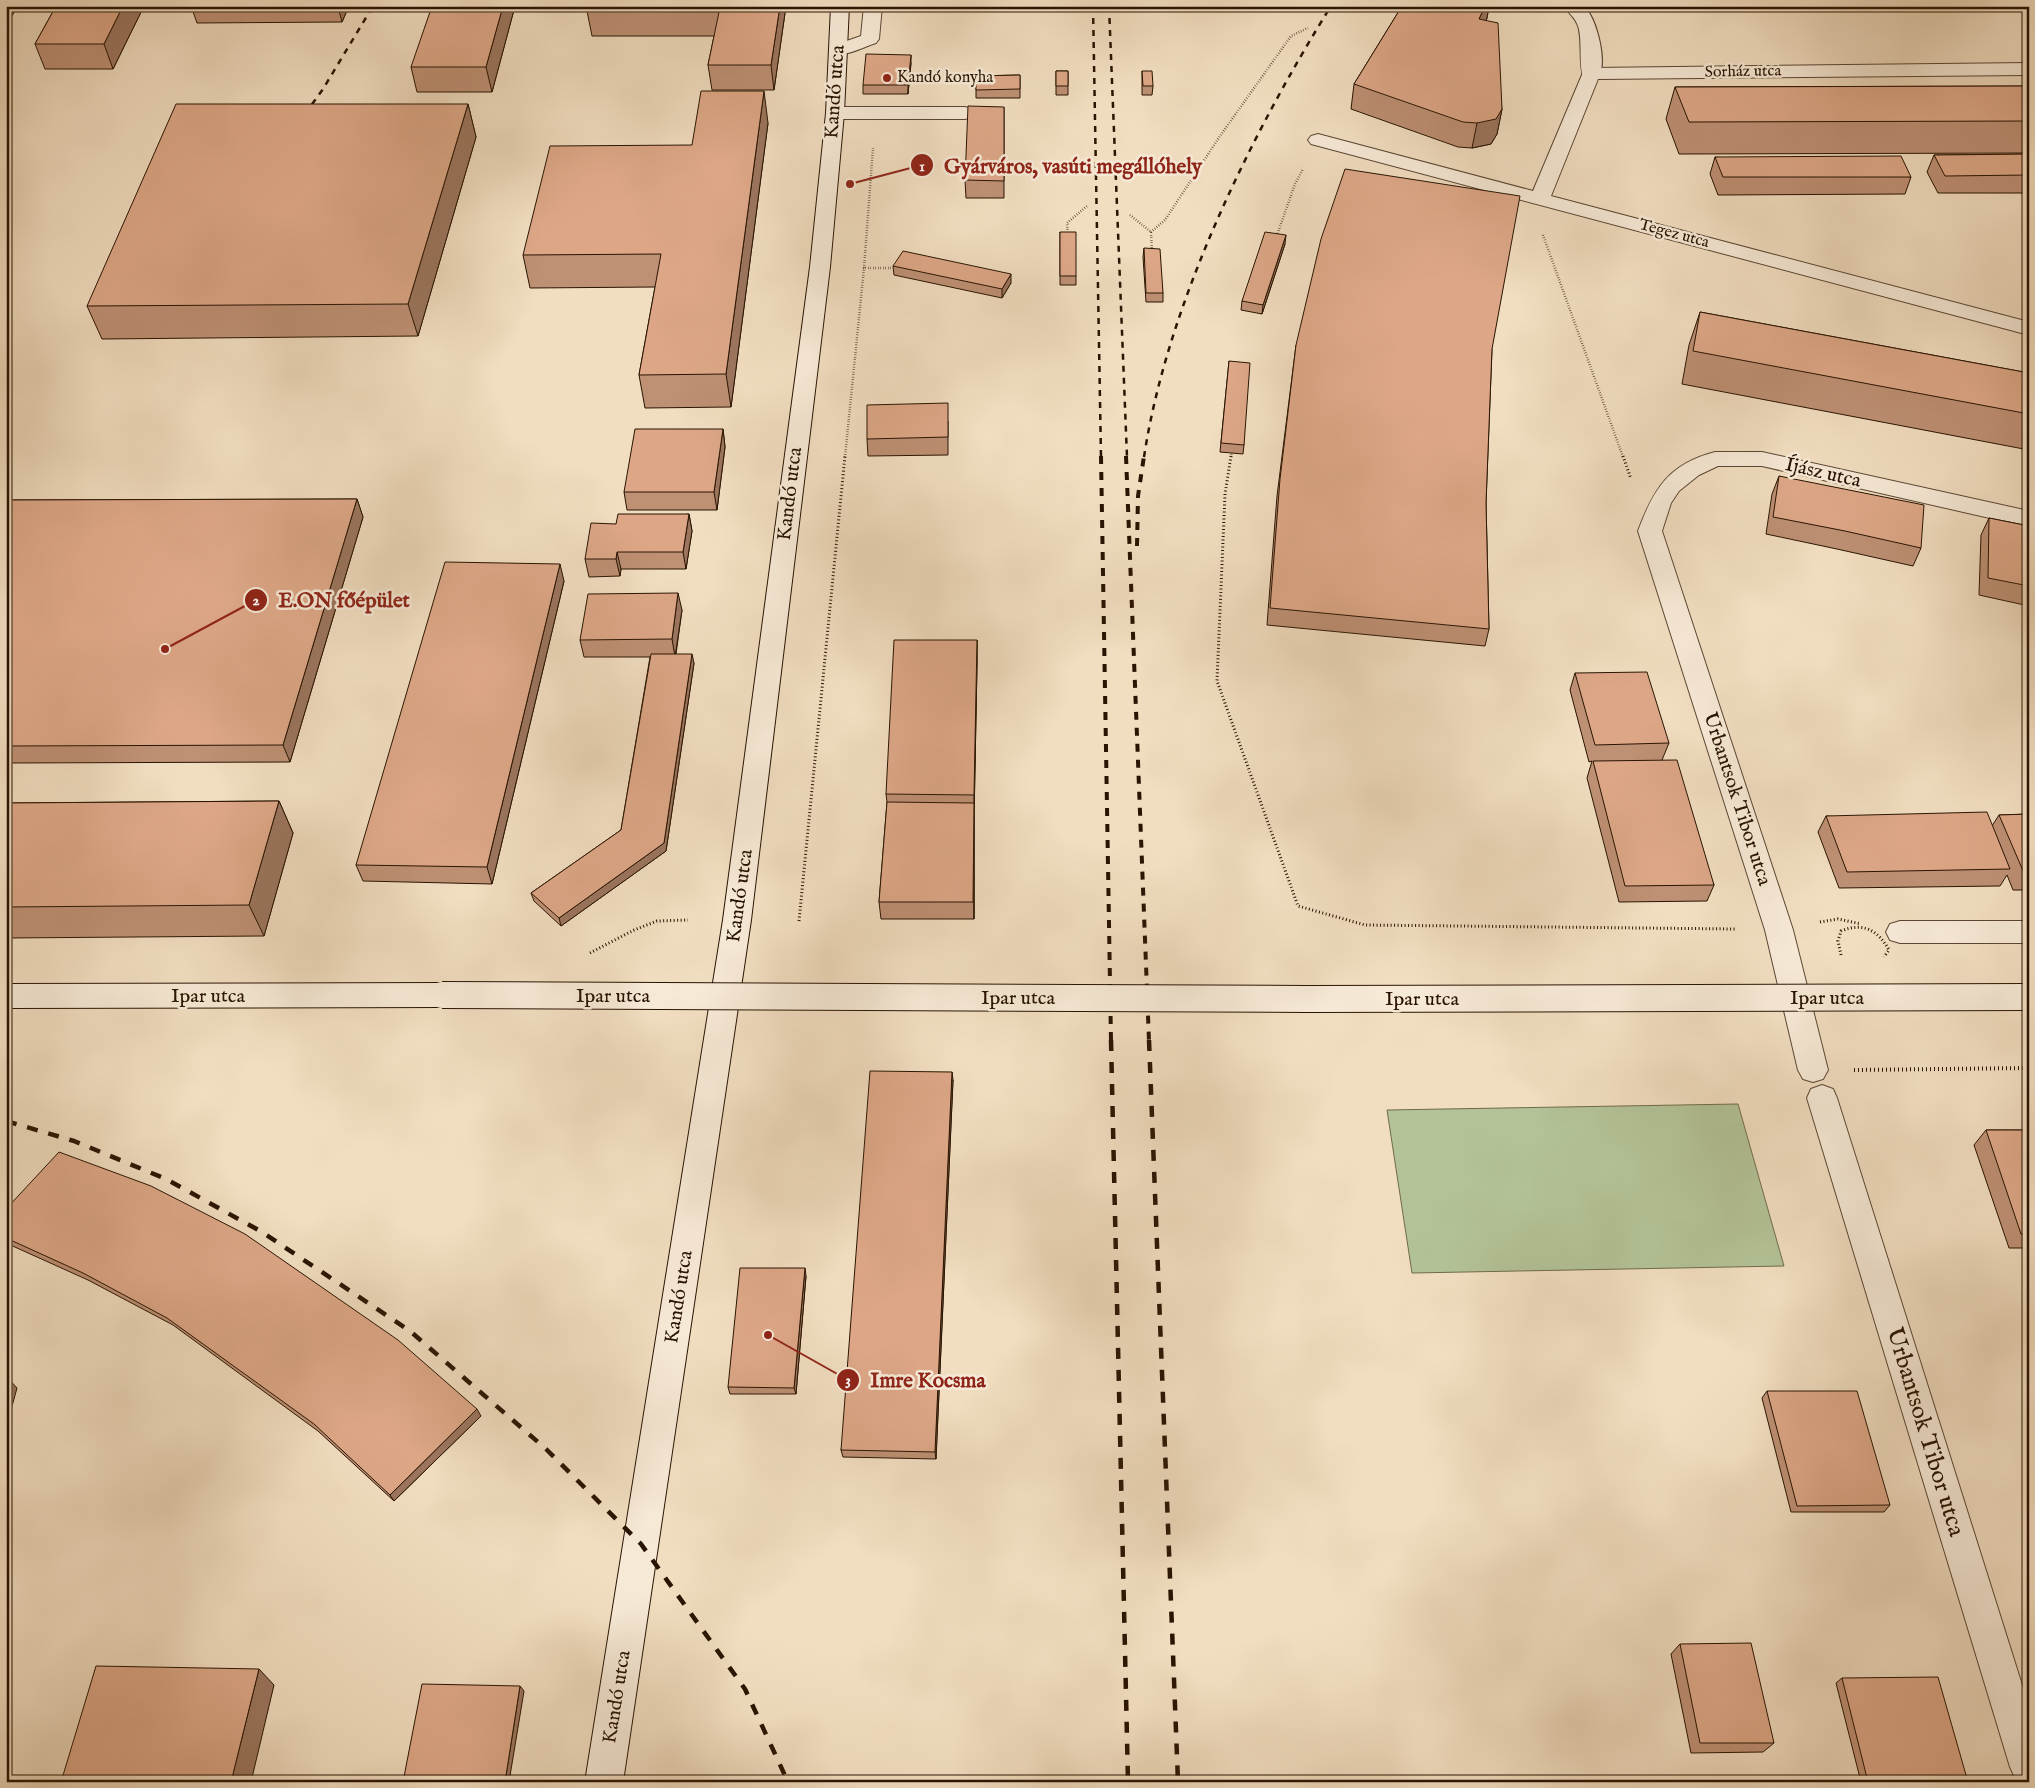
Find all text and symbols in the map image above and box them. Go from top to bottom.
street label: Kandó utca [819,44,851,140]
street label: Sorház utca [1705,61,1782,83]
place label: Kandó konyha [897,68,993,88]
marker: Kandó konyha [881,72,893,84]
callout: Gyárváros, vasúti megállóhely [909,147,1212,183]
text: Gyárváros, vasúti megállóhely [944,154,1203,181]
text: 1 [919,157,925,176]
street label: Tegez utca [1637,215,1711,253]
street label: Kandó utca [772,445,808,542]
street label: Íjász utca [1783,452,1864,494]
callout: E.ON főépület [243,582,420,618]
text: E.ON főépület [278,588,411,615]
text: 2 [252,591,260,610]
street label: Urbantsok Tibor utca [1697,709,1777,889]
street label: Kandó utca [721,847,759,944]
street label: Ipar utca [171,984,245,1009]
street label: Ipar utca [576,984,650,1009]
street label: Ipar utca [981,986,1055,1011]
street label: Ipar utca [1790,986,1864,1011]
street label: Ipar utca [1385,987,1459,1012]
street label: Kandó utca [659,1248,699,1345]
street label: Urbantsok Tibor utca [1878,1324,1972,1541]
callout: Imre Kocsma [835,1362,995,1398]
text: Imre Kocsma [870,1368,987,1395]
text: 3 [845,1371,851,1390]
street label: Kandó utca [597,1648,637,1745]

